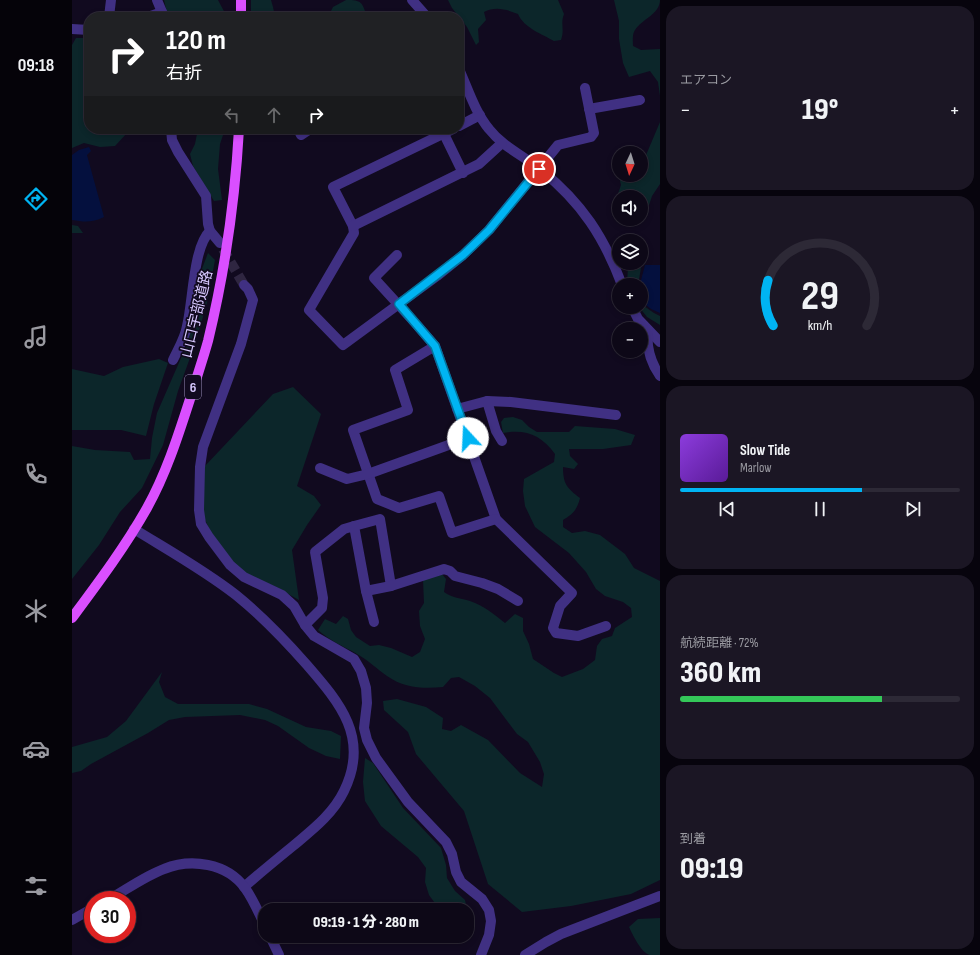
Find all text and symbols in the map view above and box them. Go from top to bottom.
text: 120 m [166,24,226,57]
icon: right [100,28,152,80]
text: 09:18 [18,55,54,76]
text: 右折 [166,63,202,84]
text: エアコン [680,72,732,88]
text: 19° [802,92,838,128]
text: − [680,97,691,124]
text: + [949,97,960,124]
icon: left [221,104,243,126]
icon: ahead [263,104,285,126]
icon: right [305,104,327,126]
north arrow [612,146,648,182]
map controls [612,146,648,358]
pin [522,152,556,186]
icon: arrive [528,158,550,180]
icon: directions [22,185,50,213]
button: sound [612,190,648,226]
button: layers [612,234,648,270]
street label: 山口宇部道路 [177,268,217,360]
text: 29 [801,271,839,320]
button: + [612,278,648,314]
text: km/h [808,316,832,333]
button: − [612,322,648,358]
icon: music [22,323,50,351]
road number: 6 [185,375,201,399]
position arrow [447,417,489,459]
text: Slow Tide [740,441,790,460]
icon: phone [22,460,50,488]
text: Marlow [740,460,772,476]
icon: previous [716,498,738,520]
icon: pause [809,498,831,520]
icon: next [902,498,924,520]
icon: climate [22,597,50,625]
text: 航続距離 · 72% [680,635,759,651]
text: 360 km [680,655,761,691]
icon: car [22,735,50,763]
text: 到着 [680,831,706,847]
text: 09:19 [680,851,743,887]
icon: filters [22,872,50,900]
speed limit sign: 30 [84,891,136,943]
text: 09:19 · 1 分 · 280 m [313,913,419,932]

